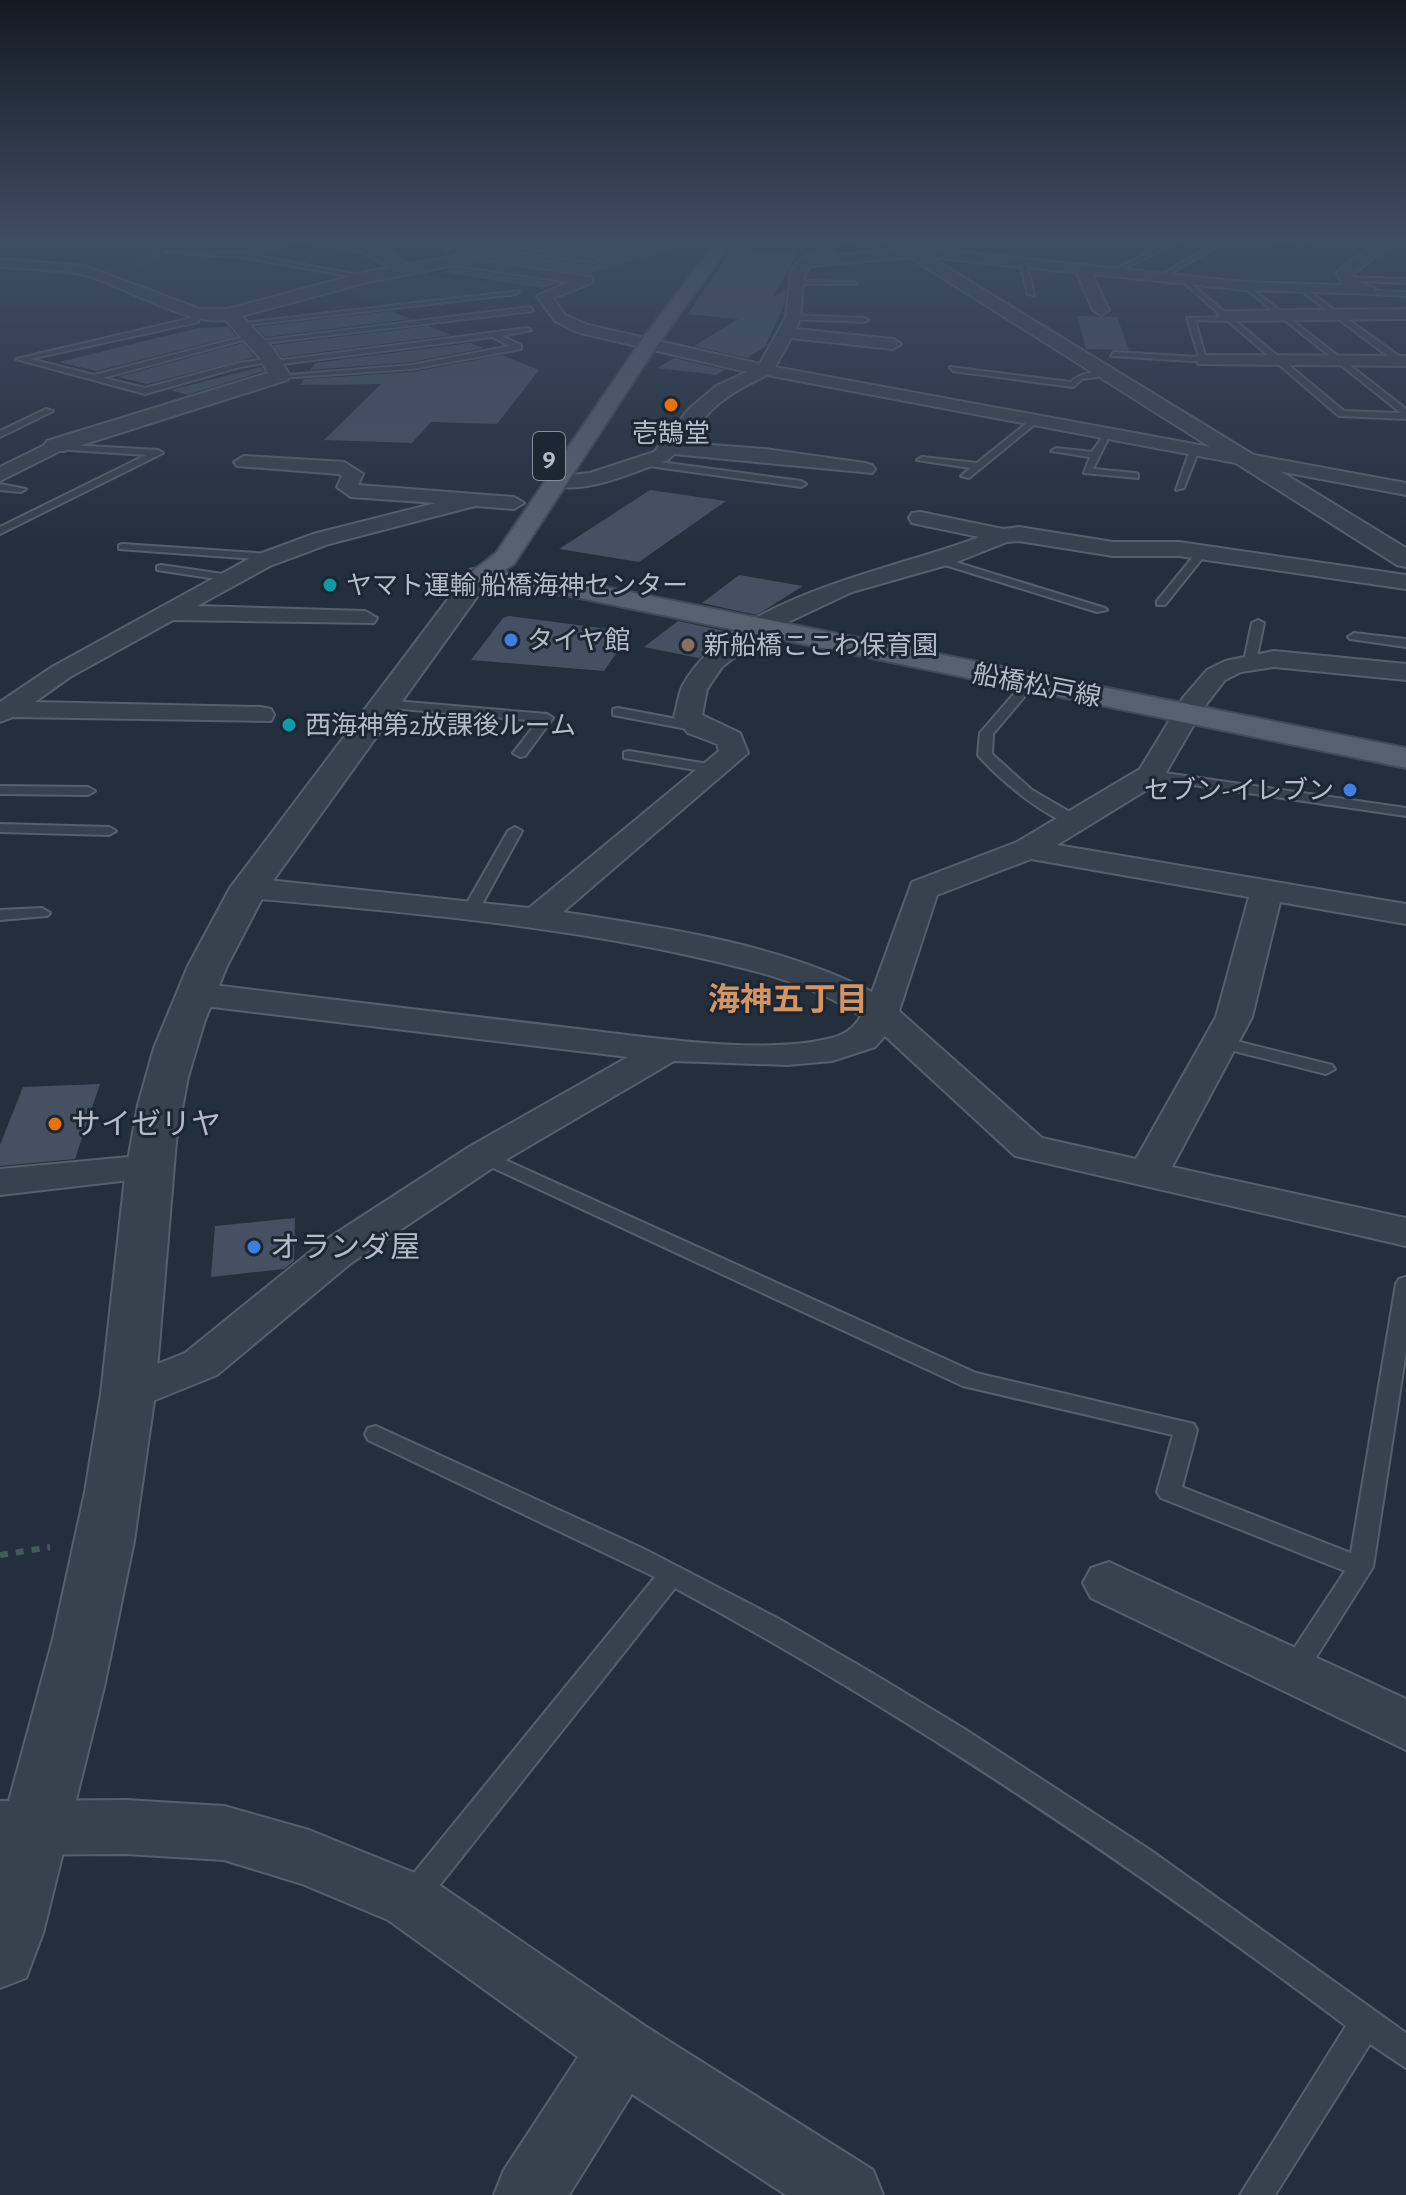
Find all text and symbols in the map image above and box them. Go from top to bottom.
marker: 壱鵠堂 [662,396,680,414]
place label: 壱鵠堂 [632,419,710,447]
road number: 9 [533,432,565,480]
place label: ヤマト運輸 船橋海神センター [346,572,688,599]
marker: ヤマト運輸 船橋海神センター [321,576,339,594]
place label: タイヤ館 [527,627,630,654]
marker: タイヤ館 [502,631,520,649]
place label: 新船橋ここわ保育園 [704,632,938,659]
marker: 新船橋ここわ保育園 [679,636,697,654]
street label: 船橋松戸線 [971,660,1103,711]
place label: 西海神第2放課後ルーム [305,712,576,739]
marker: 西海神第2放課後ルーム [280,716,298,734]
place label: セブン-イレブン [1144,776,1334,804]
marker: セブン-イレブン [1341,781,1359,799]
district label: 海神五丁目 [708,982,868,1016]
place label: サイゼリヤ [71,1108,221,1140]
marker: サイゼリヤ [46,1115,64,1133]
place label: オランダ屋 [270,1231,420,1263]
marker: オランダ屋 [245,1238,263,1256]

